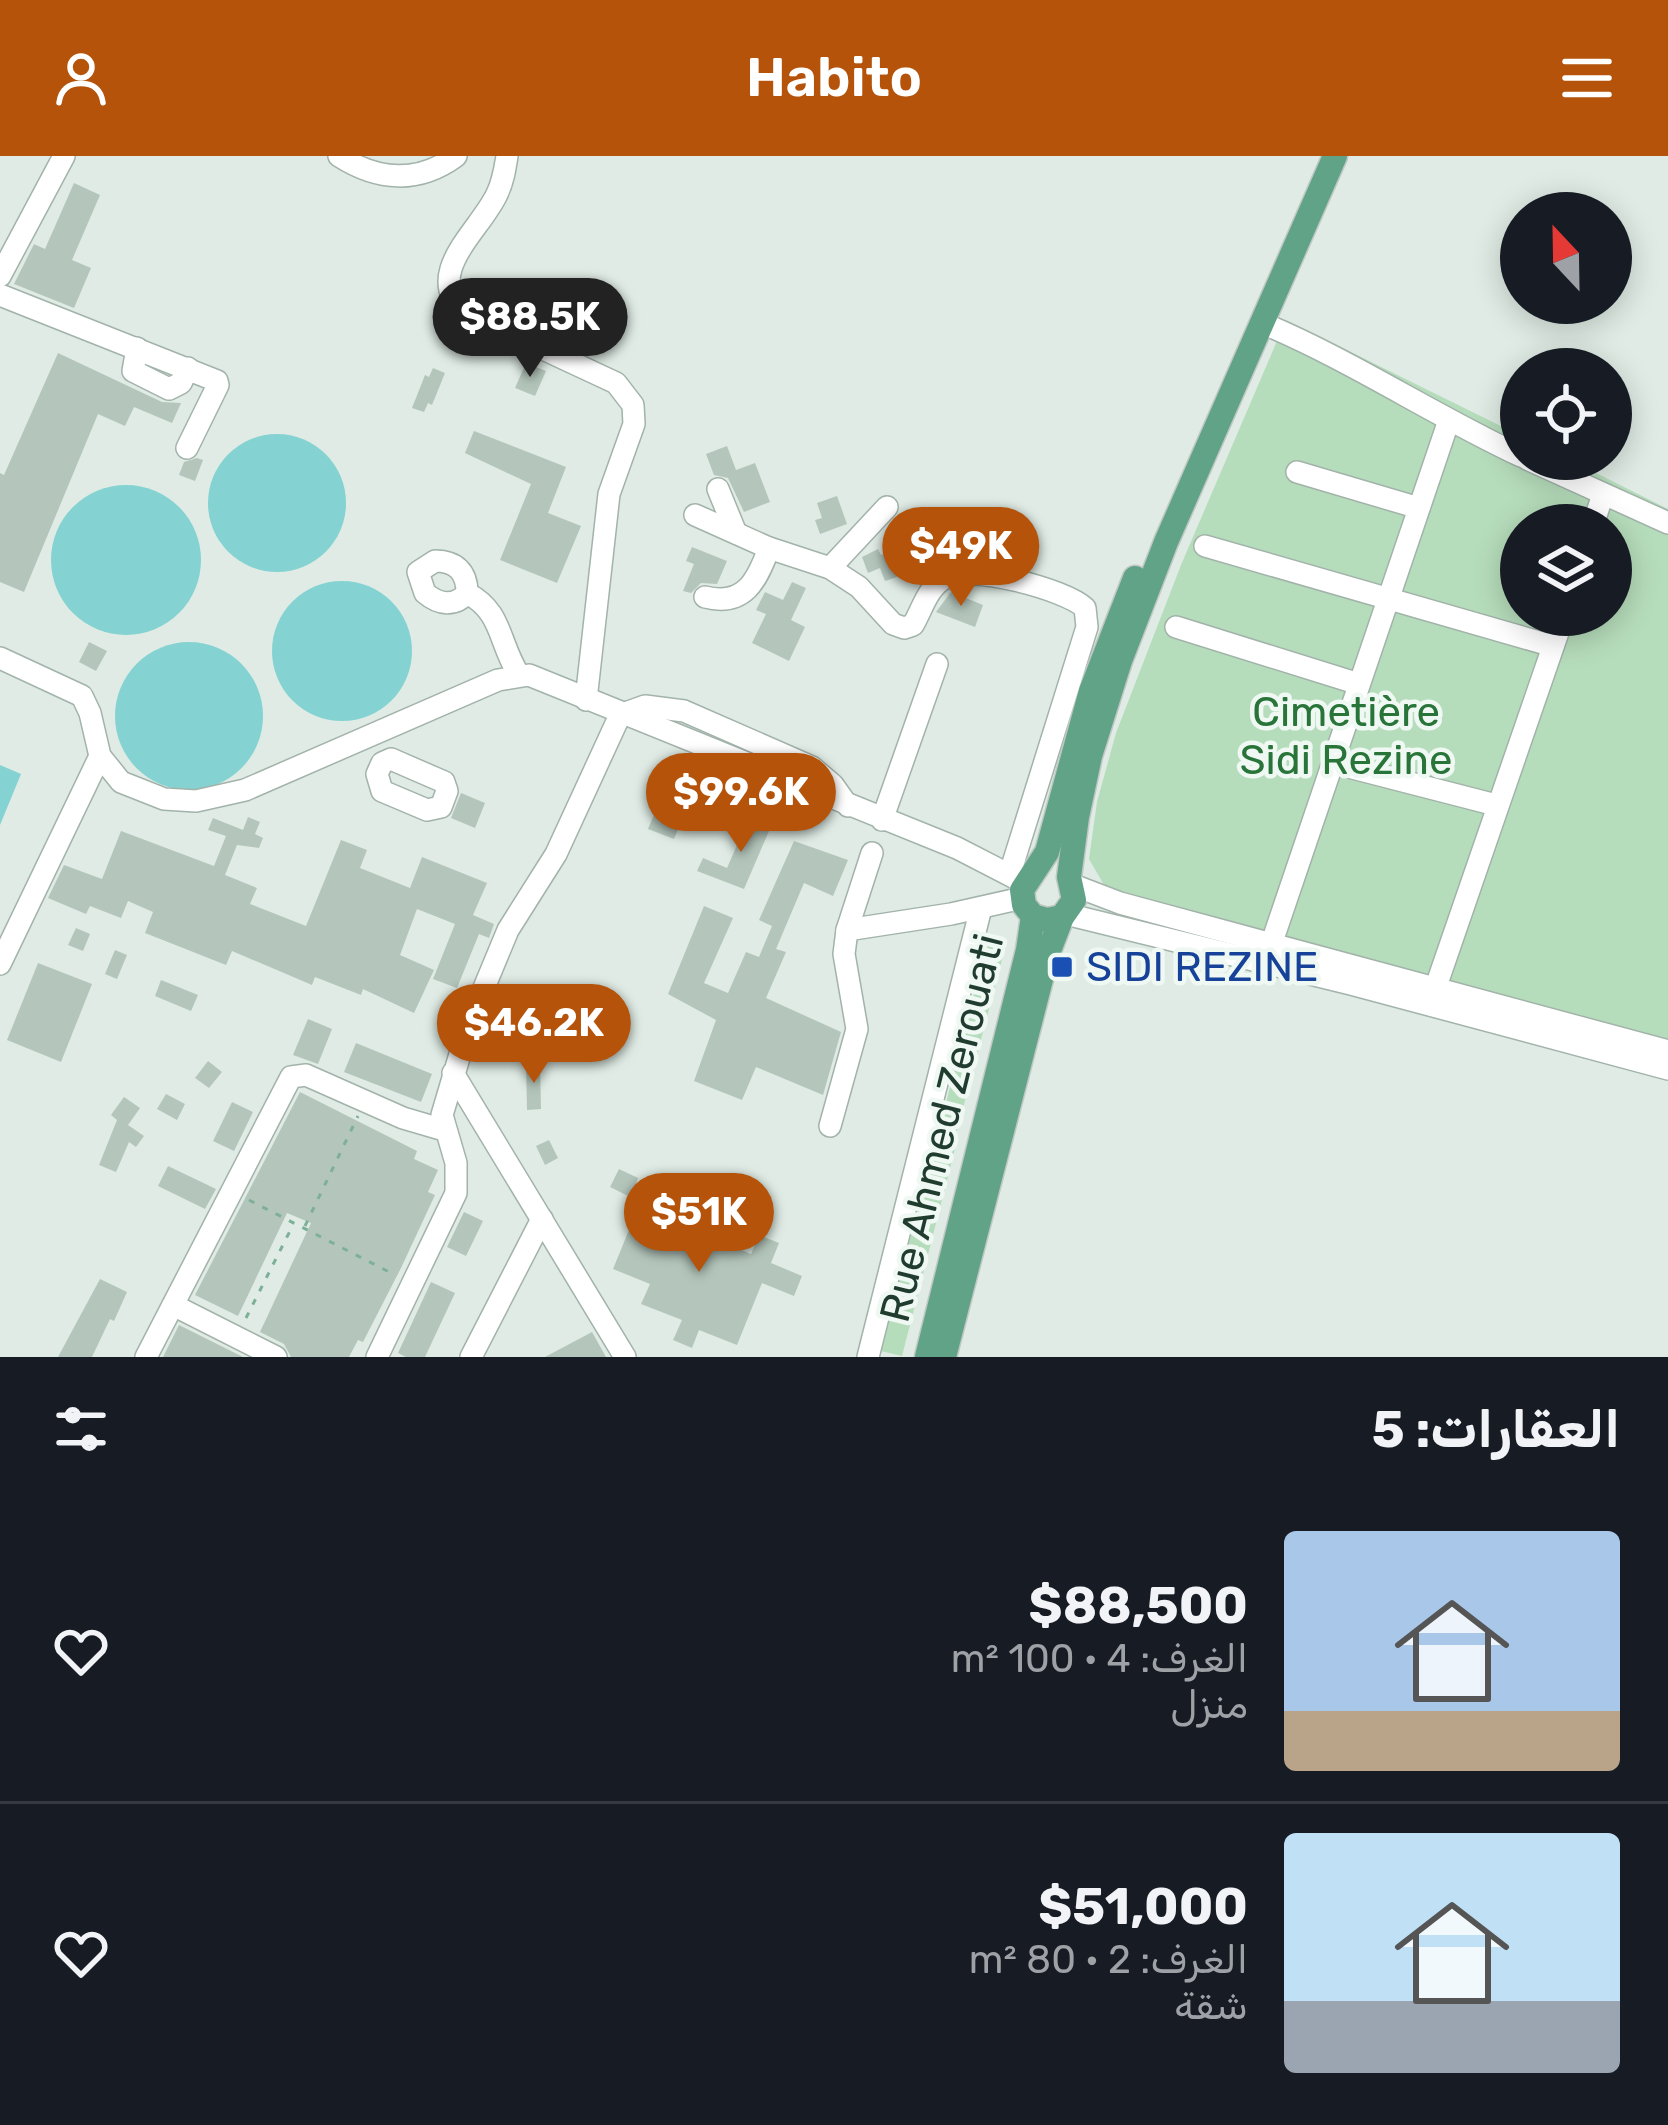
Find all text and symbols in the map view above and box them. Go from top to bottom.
icon: person [48,45,114,111]
icon: menu [1554,45,1620,111]
text: Habito [746,46,922,110]
north arrow [1500,192,1632,324]
map controls [1500,192,1632,636]
pin: $88.5K [432,278,628,380]
text: $88.5K [460,294,600,340]
button: locate [1500,348,1632,480]
button: layers [1500,504,1632,636]
pin: $49K [890,507,1032,609]
text: $49K [909,523,1013,569]
park label: Cimetière Sidi Rezine [1240,687,1453,785]
pin: $99.6K [643,753,839,855]
text: $99.6K [673,769,809,815]
street label: Rue Ahmed Zerouati [870,929,1014,1327]
place label: SIDI REZINE [1086,942,1319,992]
marker: SIDI REZINE [1049,954,1075,980]
pin: $46.2K [436,984,632,1086]
text: $46.2K [464,1000,604,1046]
pin: $51K [628,1173,770,1275]
text: $51K [651,1189,747,1235]
icon: filters [48,1396,114,1462]
text: العقارات: 5 [1372,1399,1620,1460]
text: $88,500 [1029,1575,1248,1636]
icon: home [1380,1579,1524,1723]
icon: heart [48,1618,114,1684]
text: الغرف: 4 · 100 m² [951,1636,1248,1682]
text: منزل [1170,1682,1248,1728]
text: $51,000 [1038,1876,1248,1937]
icon: home [1380,1881,1524,2025]
icon: heart [48,1920,114,1986]
text: الغرف: 2 · 80 m² [969,1937,1248,1983]
text: شقة [1174,1983,1248,2029]

